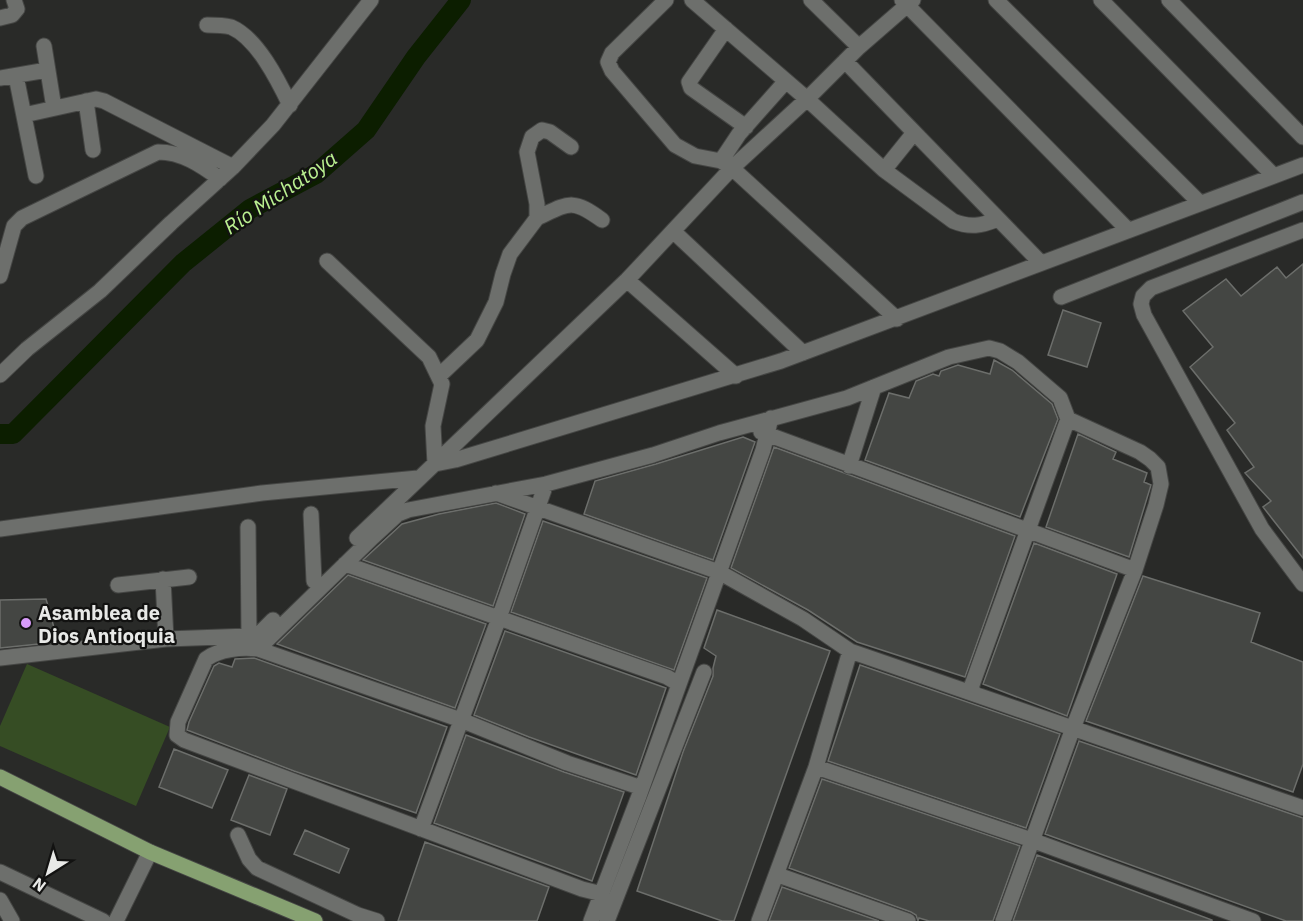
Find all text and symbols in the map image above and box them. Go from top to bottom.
water label: Río Michatoya [218,144,342,240]
place label: Asamblea de Dios Antioquia [38,599,175,649]
marker: Asamblea de Dios Antioquia [19,616,33,630]
north arrow [18,843,78,903]
text: N [28,874,50,896]

